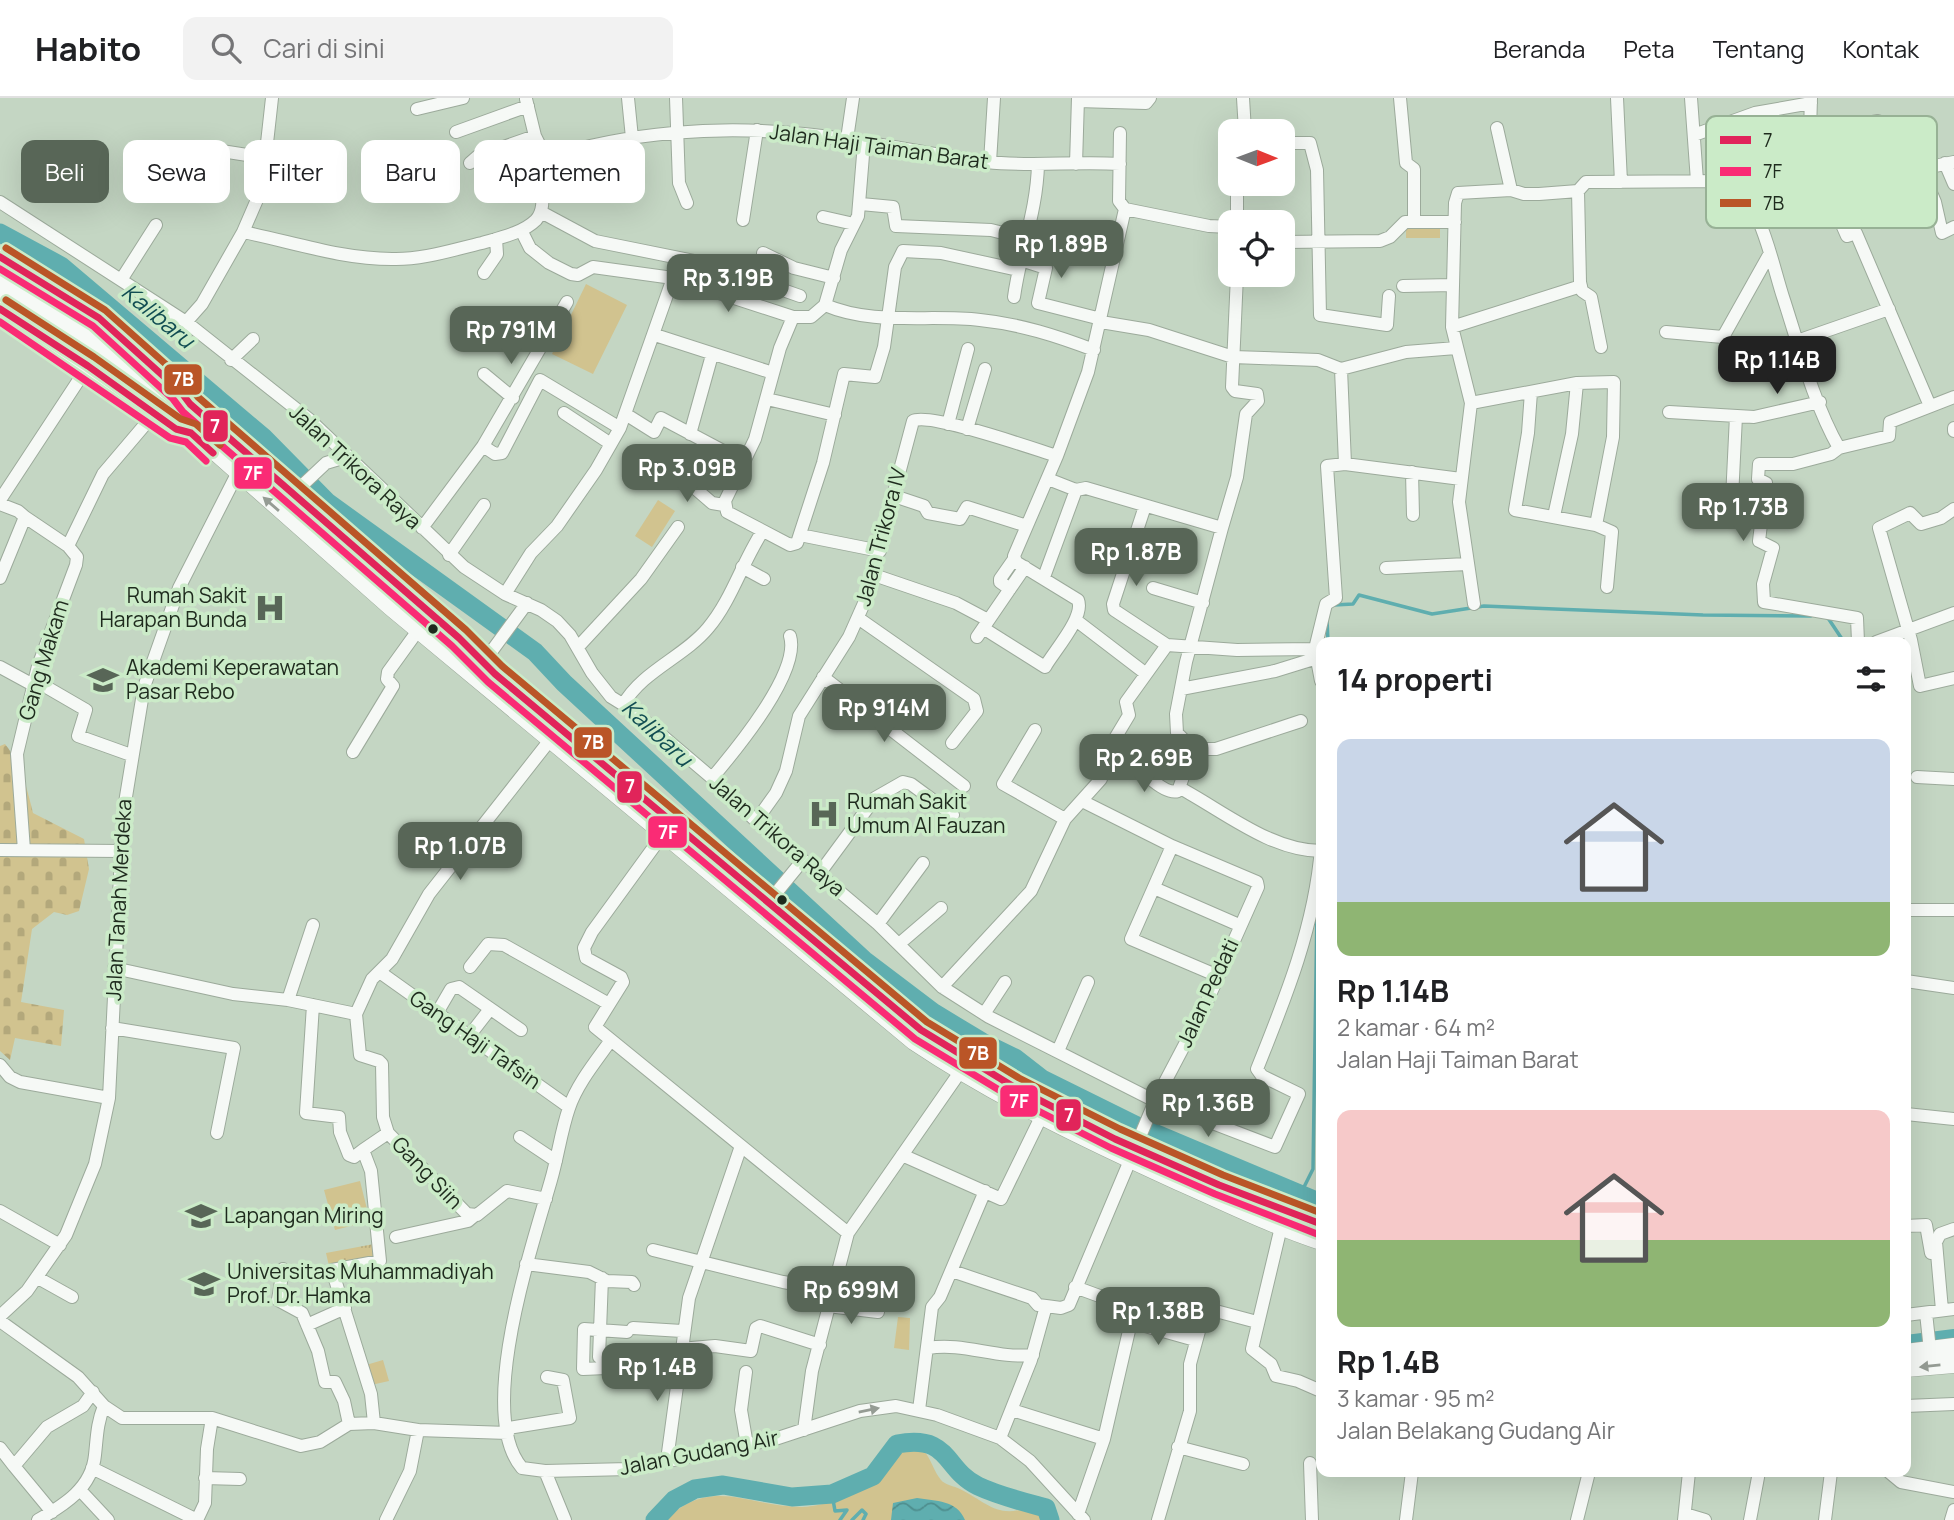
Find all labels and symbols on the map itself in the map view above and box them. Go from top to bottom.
legend [1706,116,1937,228]
street label: Jalan Haji Taiman Barat [768,117,990,175]
north arrow [1218,119,1295,196]
text: 7 [1763,127,1773,153]
text: 7F [1763,158,1783,184]
text: 7B [1763,190,1785,216]
pin: Rp 1.89B [989,220,1133,280]
pin: Rp 3.19B [656,254,800,314]
water label: Kalibaru [116,275,203,356]
pin: Rp 791M [446,306,576,366]
pin: Rp 1.14B [1705,336,1849,396]
line badge: 7B [163,363,203,396]
text: 7B [172,366,194,392]
street label: Jalan Trikora Raya [284,398,428,535]
line badge: 7 [202,409,229,443]
text: 7 [210,413,220,439]
pin: Rp 3.09B [615,444,759,504]
line badge: 7F [233,456,273,490]
text: 7F [243,460,263,486]
street label: Jalan Trikora IV [848,464,912,609]
pin: Rp 1.73B [1671,484,1815,543]
one-way arrow [262,496,280,512]
pin: Rp 1.87B [1064,528,1208,588]
place label: Rumah Sakit Harapan Bunda [100,581,247,633]
hospital icon: Rumah Sakit Harapan Bunda [253,591,287,625]
street label: Gang Makam [11,596,75,723]
unlabelled marker [426,622,440,636]
place label: Akademi Keperawatan Pasar Rebo [126,653,339,705]
school or university icon: Akademi Keperawatan Pasar Rebo [86,663,120,697]
pin: Rp 914M [819,684,949,744]
water label: Kalibaru [615,691,702,775]
line badge: 7B [573,726,613,759]
text: 7B [582,729,604,755]
pin: Rp 2.69B [1072,734,1216,794]
street label: Jalan Trikora Raya [704,769,851,902]
line badge: 7 [616,770,643,804]
text: 7 [625,773,635,799]
place label: Rumah Sakit Umum Al Fauzan [847,787,1005,839]
hospital icon: Rumah Sakit Umum Al Fauzan [807,797,841,831]
street label: Jalan Tanah Merdeka [99,798,137,1002]
line badge: 7F [647,815,688,849]
text: 7F [658,819,678,845]
pin: Rp 1.07B [388,822,532,882]
unlabelled marker [775,893,789,907]
street label: Jalan Pedati [1170,934,1244,1051]
street label: Gang Haji Tafsin [404,983,547,1095]
line badge: 7B [958,1036,998,1070]
text: 7B [967,1040,989,1066]
pin: Rp 1.36B [1136,1080,1280,1139]
line badge: 7F [999,1084,1039,1118]
text: 7F [1009,1088,1029,1114]
line badge: 7 [1055,1098,1082,1132]
text: 7 [1064,1102,1074,1128]
street label: Gang Siin [386,1130,469,1215]
school or university icon: Lapangan Miring [184,1199,218,1233]
place label: Lapangan Miring [224,1201,384,1229]
place label: Universitas Muhammadiyah Prof. Dr. Hamka [227,1257,494,1309]
pin: Rp 699M [786,1266,916,1326]
school or university icon: Universitas Muhammadiyah Prof. Dr. Hamka [187,1267,221,1301]
pin: Rp 1.38B [1086,1288,1230,1347]
pin: Rp 1.4B [592,1344,722,1403]
one-way arrow [1919,1361,1941,1372]
one-way arrow [858,1404,880,1415]
street label: Jalan Gudang Air [617,1423,781,1481]

